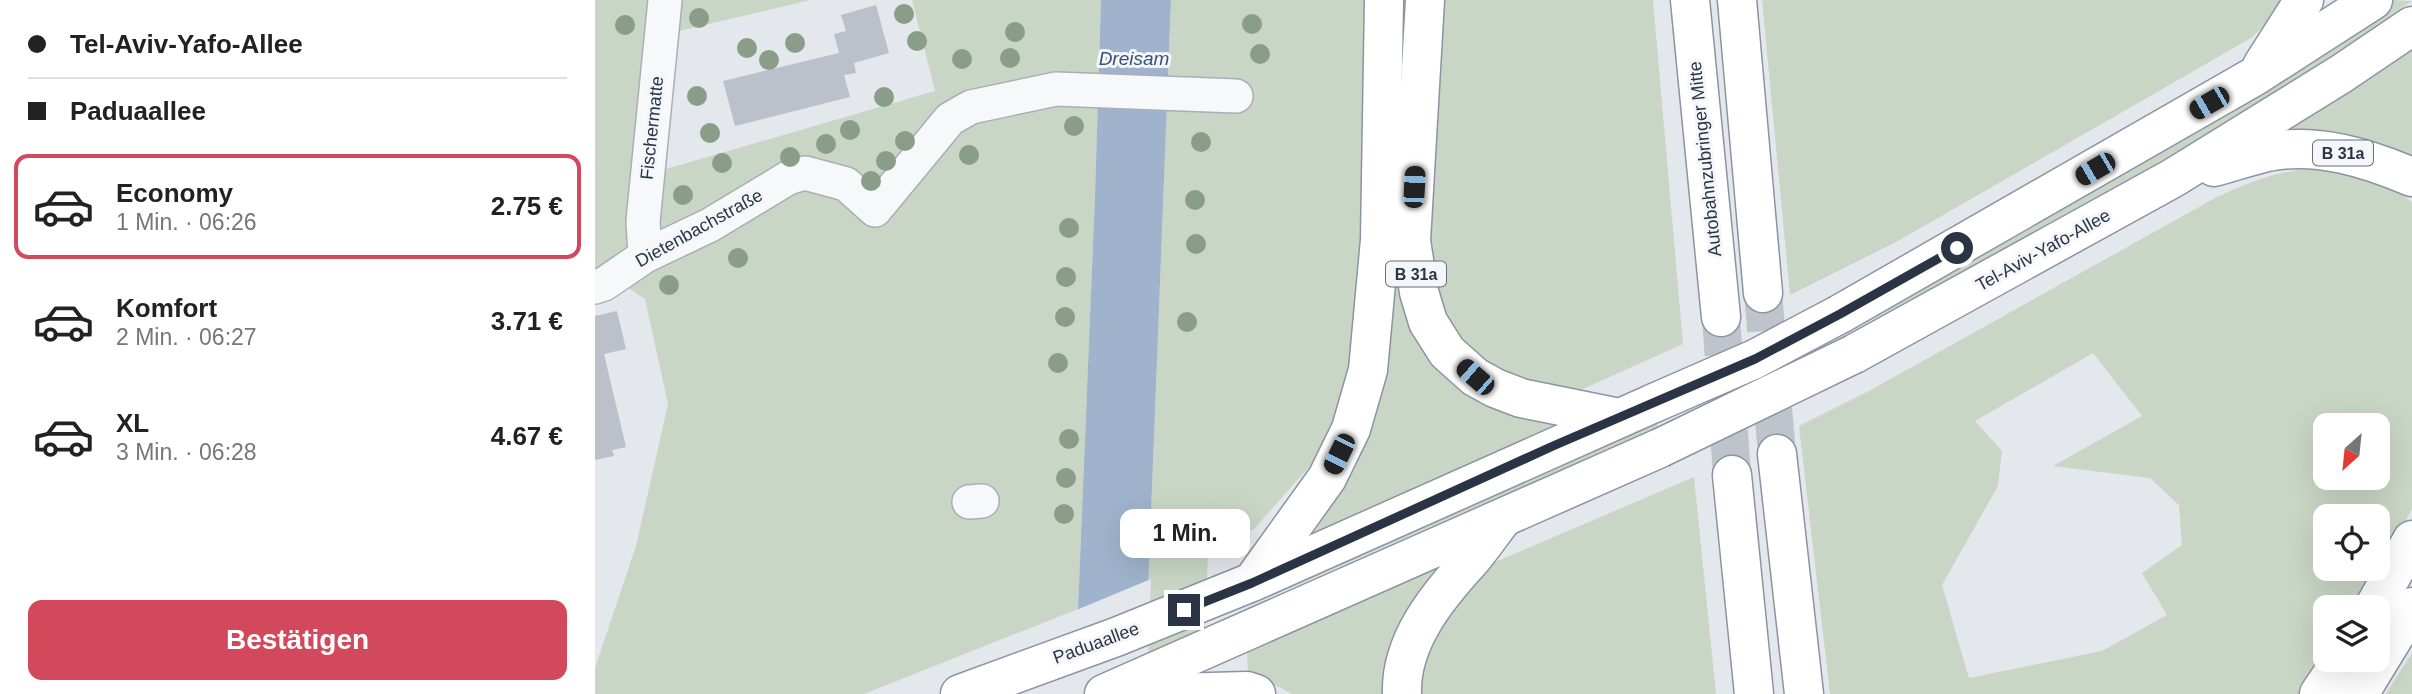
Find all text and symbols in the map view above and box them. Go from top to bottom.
text: Tel-Aviv-Yafo-Allee [70,29,303,59]
water label: Dreisam [1099,48,1169,69]
street label: Autobahnzubringer Mitte [1685,60,1725,258]
street label: Fischermatte [637,75,667,181]
car [2186,83,2233,123]
text: Paduaallee [70,96,206,126]
road number: B 31a [2313,140,2373,166]
car [2072,149,2119,189]
car [1403,165,1426,209]
icon: car [32,175,95,238]
text: Economy [116,178,233,208]
street label: Dietenbachstraße [632,185,766,271]
text: 2.75 € [491,191,563,221]
street label: Tel-Aviv-Yafo-Allee [1972,205,2114,295]
text: 1 Min. · 06:26 [116,209,257,235]
route start [1941,232,1973,264]
road number: B 31a [1386,262,1446,286]
icon: car [32,290,95,353]
text: Komfort [116,293,217,323]
text: 3.71 € [491,306,563,336]
text: 2 Min. · 06:27 [116,324,257,350]
car [1453,355,1498,399]
icon: car [32,405,95,468]
text: XL [116,408,149,438]
north arrow [2313,413,2391,490]
map controls [2313,413,2390,672]
text: 4.67 € [491,421,563,451]
car [1321,431,1358,477]
text: 3 Min. · 06:28 [116,439,257,465]
button: locate [2313,504,2390,581]
callout: 1 Min. [1119,508,1249,558]
text: 1 Min. [1152,520,1218,546]
route end [1168,594,1200,626]
button: layers [2313,595,2390,672]
button: Bestätigen [28,600,567,680]
street label: Paduaallee [1050,618,1142,668]

